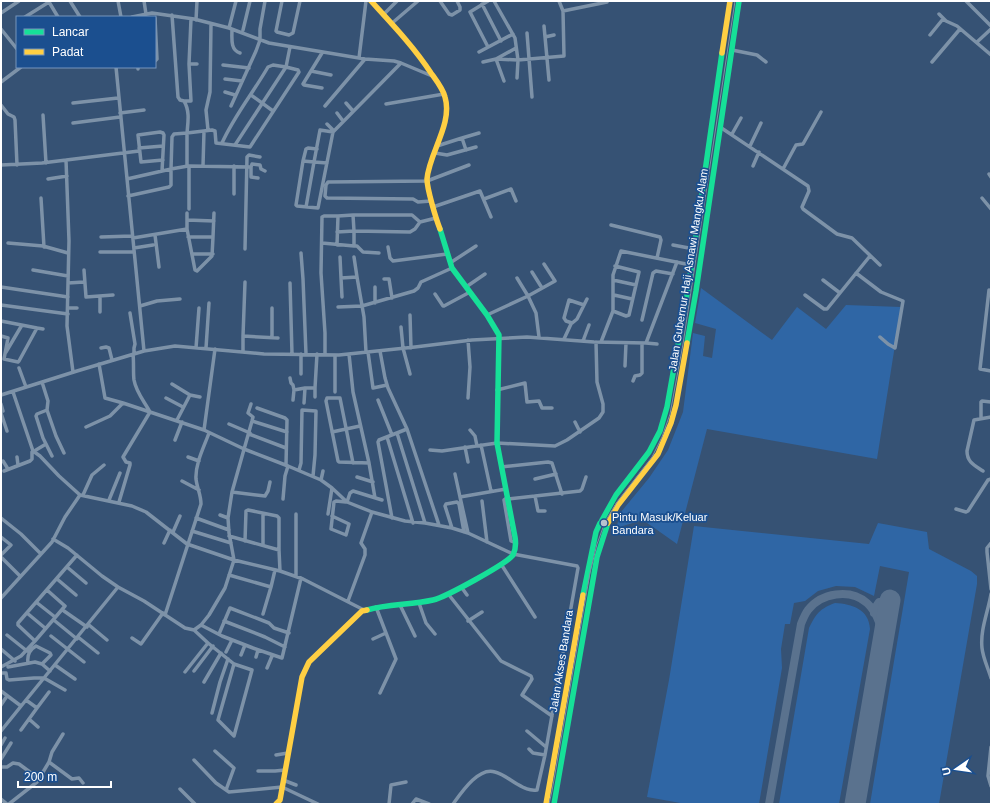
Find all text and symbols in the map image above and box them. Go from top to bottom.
legend [16,16,156,68]
text: Lancar [52,25,89,39]
text: Padat [52,45,84,59]
street label: Jalan Gubernur Haji Asnawi Mangku Alam [666,168,710,372]
place label: Pintu Masuk/Keluar Bandara [612,511,708,536]
marker: Pintu Masuk/Keluar Bandara [599,518,609,528]
street label: Jalan Akses Bandara [547,608,575,713]
north arrow [936,749,976,789]
scale bar [18,763,111,789]
text: U [940,766,953,776]
text: 200 m [24,770,57,784]

